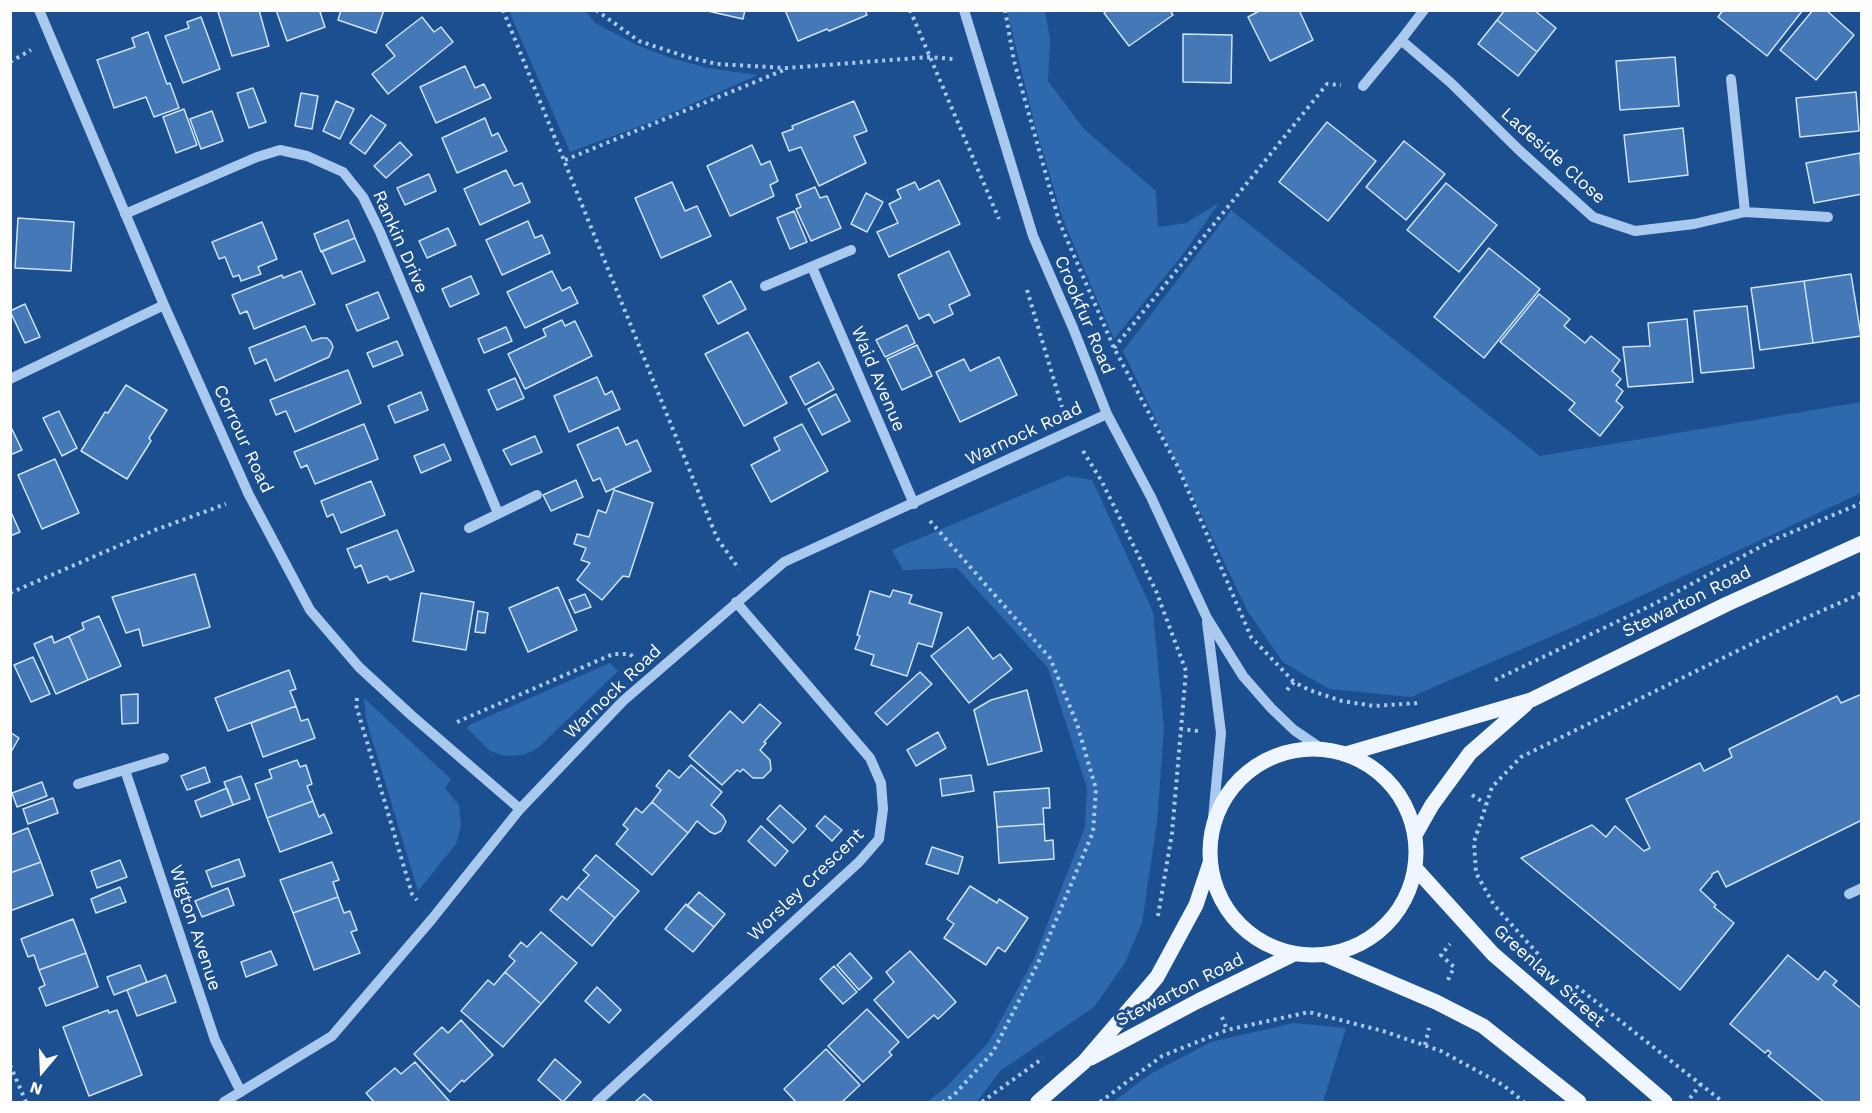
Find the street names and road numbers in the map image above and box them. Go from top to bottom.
street label: Ladeside Close [1496,103,1610,209]
street label: Rankin Drive [368,187,432,297]
street label: Crookfur Road [1049,252,1119,378]
street label: Waid Avenue [846,323,910,435]
street label: Corrour Road [209,381,277,497]
street label: Warnock Road [962,397,1086,471]
street label: Stewarton Road [1619,561,1755,643]
street label: Warnock Road [560,640,666,744]
street label: Worsley Crescent [743,824,869,946]
street label: Wigton Avenue [164,862,226,994]
street label: Greenlaw Street [1489,920,1609,1032]
street label: Stewarton Road [1112,948,1248,1032]

